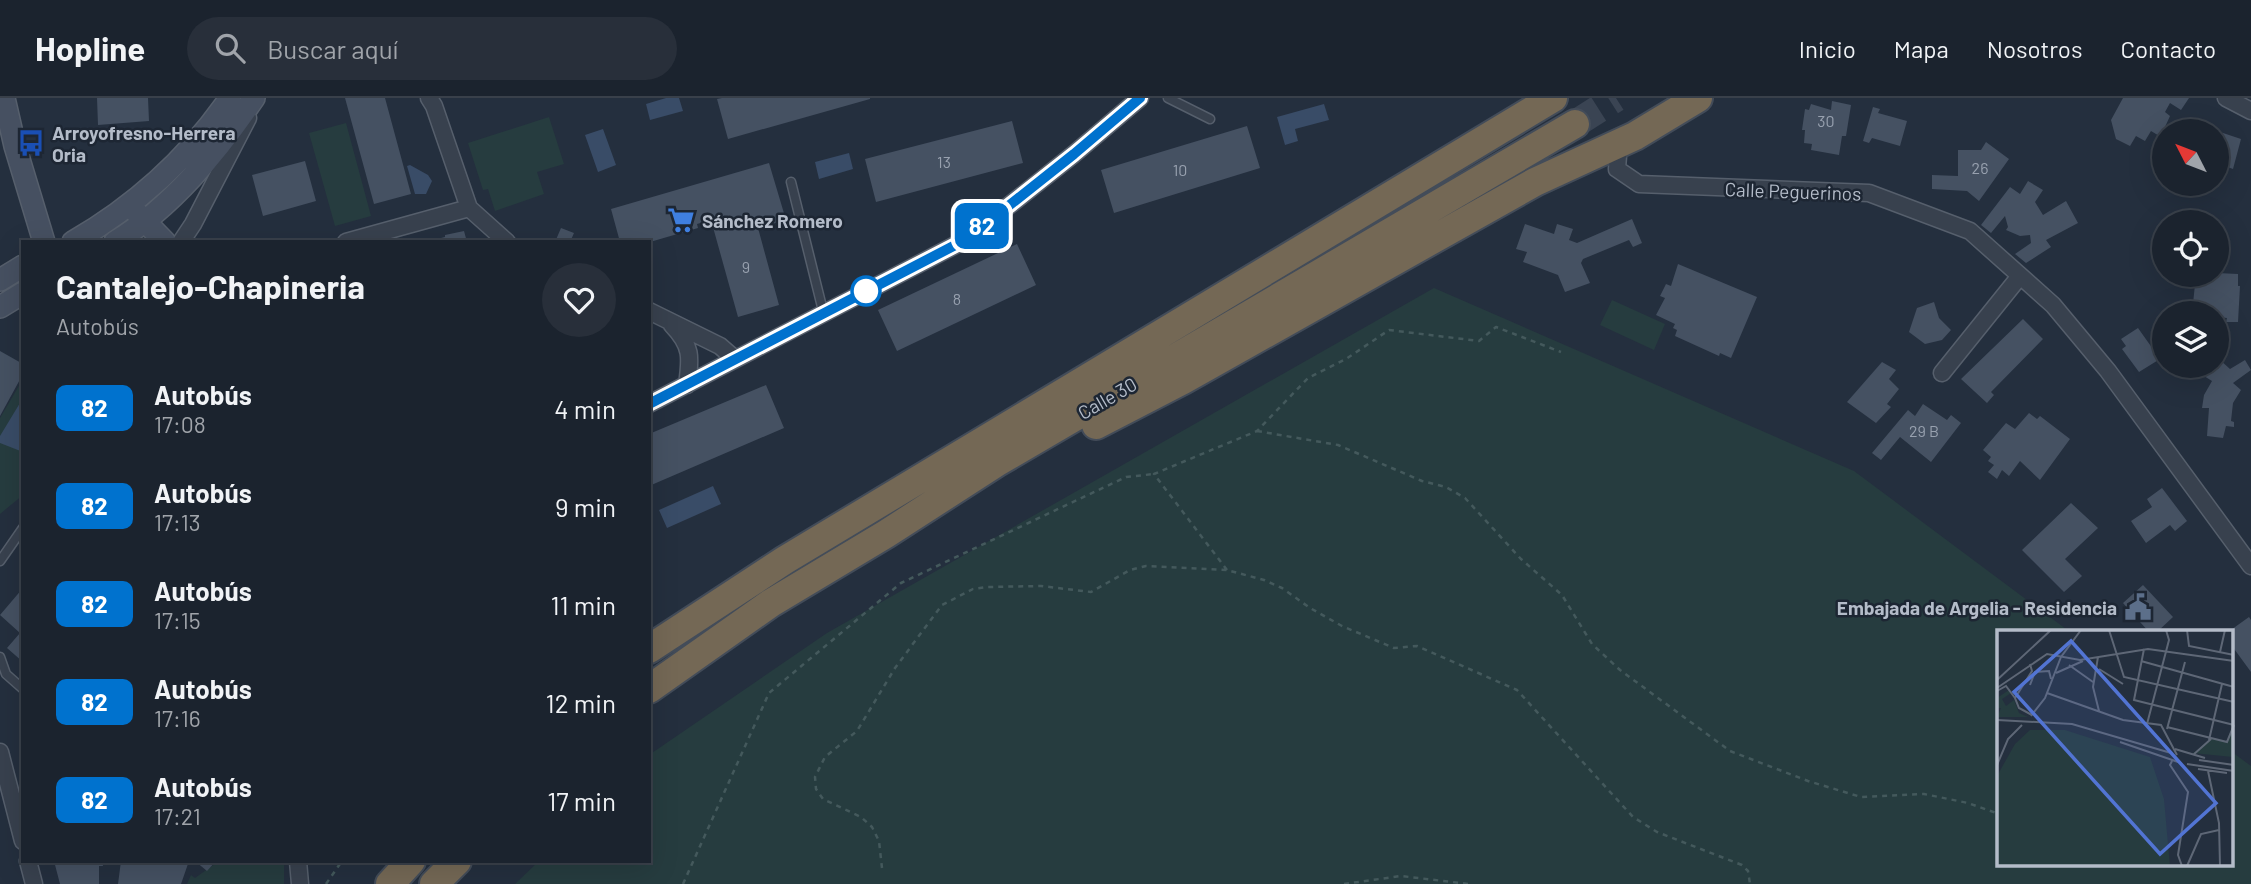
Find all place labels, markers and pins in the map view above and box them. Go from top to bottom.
place label: Arroyofresno-Herrera Oria [52,121,235,166]
bus stop icon: Arroyofresno-Herrera Oria [16,128,46,158]
supermarket icon: Sánchez Romero [666,205,696,235]
place label: Sánchez Romero [702,209,843,232]
unlabelled marker [851,276,881,306]
public building icon: Embajada de Argelia - Residencia [2123,592,2153,622]
place label: Embajada de Argelia - Residencia [1837,596,2117,619]

